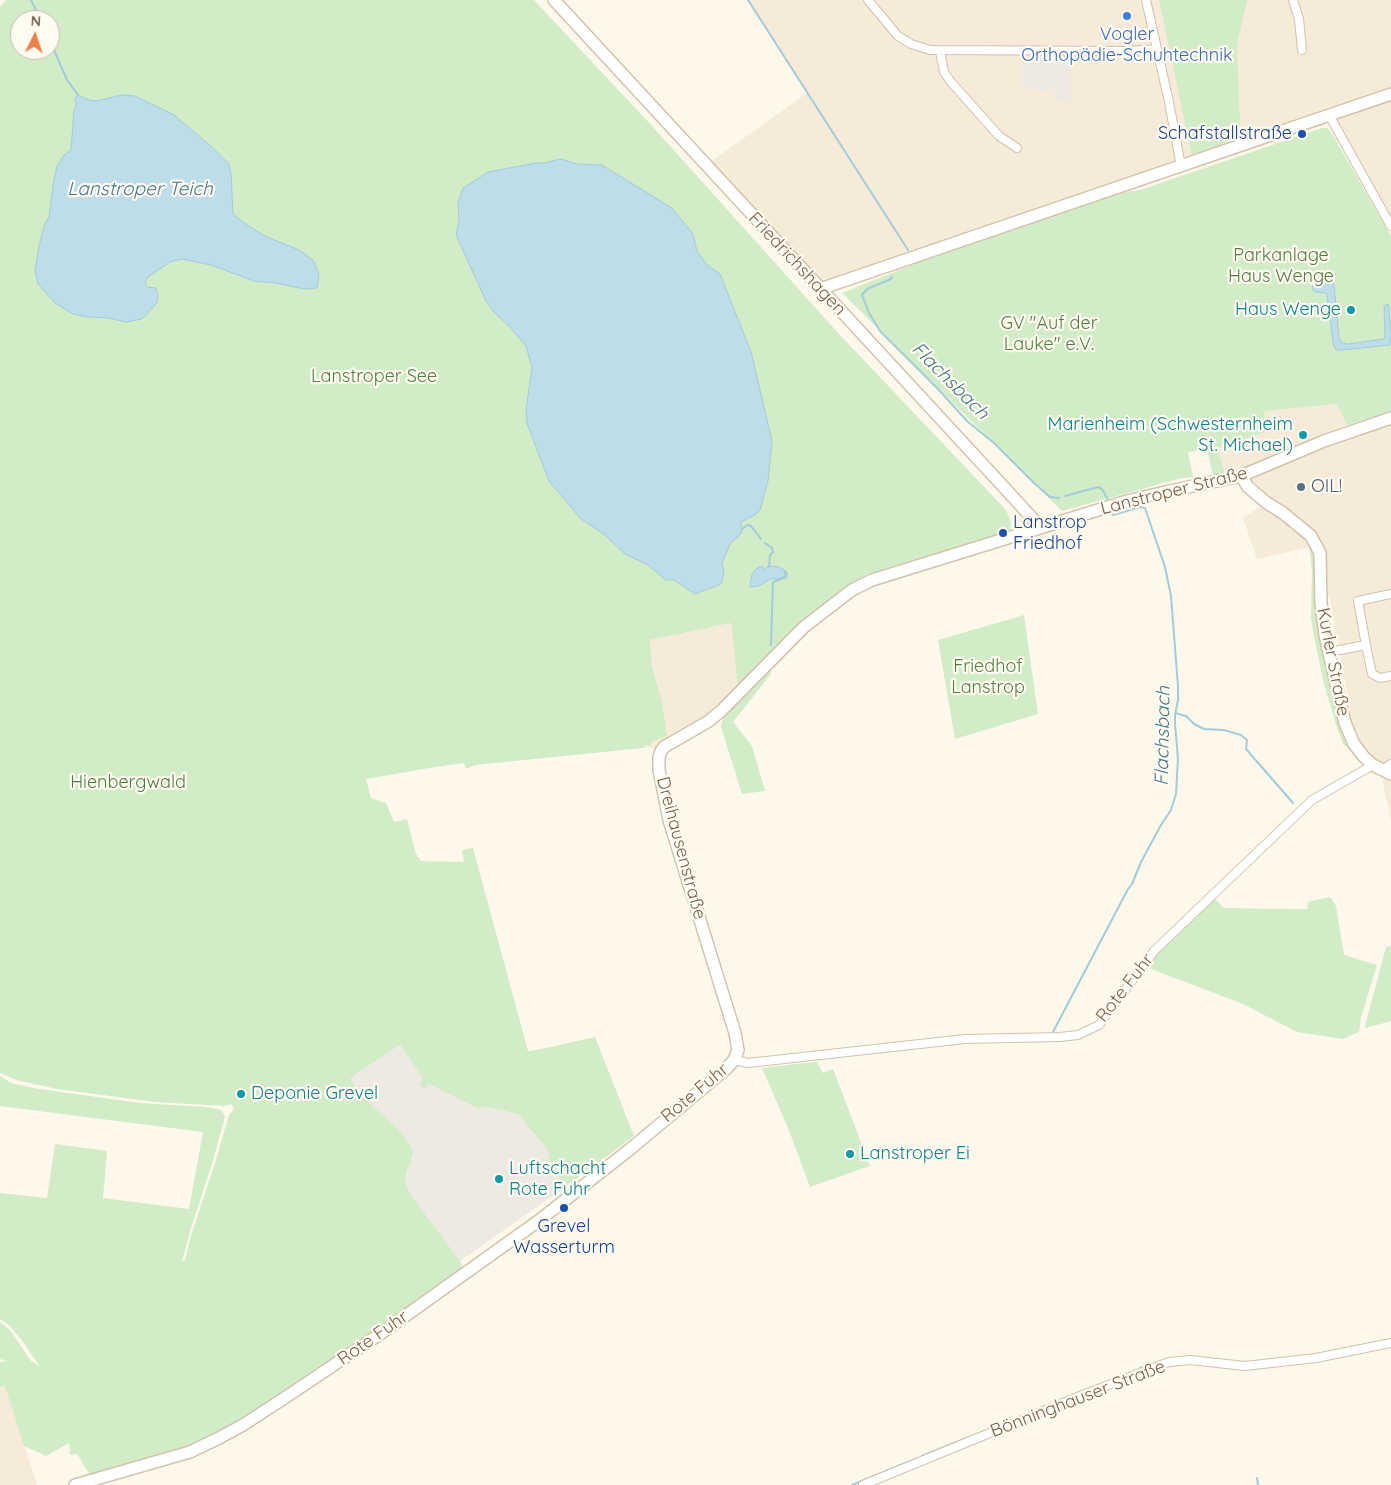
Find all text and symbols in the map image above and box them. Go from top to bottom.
north arrow [10,10,60,60]
marker: Vogler Orthopädie-Schuhtechnik [1121,10,1133,22]
text: N [30,12,42,30]
place label: Vogler Orthopädie-Schuhtechnik [1021,24,1233,66]
place label: Schafstallstraße [1158,123,1292,145]
marker: Schafstallstraße [1296,128,1308,140]
water label: Lanstroper Teich [67,178,213,200]
street label: Friedrichshagen [744,208,850,320]
park label: Parkanlage Haus Wenge [1228,245,1334,288]
place label: Haus Wenge [1235,299,1341,321]
marker: Haus Wenge [1345,304,1357,316]
park label: GV "Auf der Lauke" e.V. [1000,313,1098,356]
water label: Flachsbach [907,338,993,424]
park label: Lanstroper See [311,366,437,388]
place label: Marienheim (Schwesternheim St. Michael) [1048,414,1293,456]
marker: Marienheim (Schwesternheim St. Michael) [1297,429,1309,441]
street label: Lanstroper Straße [1098,462,1250,520]
place label: OIL! [1311,476,1342,498]
marker: OIL! [1295,481,1307,493]
place label: Lanstrop Friedhof [1013,512,1087,554]
marker: Lanstrop Friedhof [997,527,1009,539]
street label: Kurler Straße [1312,606,1354,718]
park label: Friedhof Lanstrop [951,656,1025,699]
water label: Flachsbach [1151,686,1175,786]
park label: Hienbergwald [70,772,186,794]
street label: Dreihausenstraße [652,774,710,922]
street label: Rote Fuhr [1091,949,1159,1027]
street label: Rote Fuhr [657,1059,733,1127]
place label: Deponie Grevel [251,1083,378,1105]
marker: Deponie Grevel [235,1088,247,1100]
place label: Lanstroper Ei [860,1143,970,1165]
marker: Lanstroper Ei [844,1148,856,1160]
place label: Luftschacht Rote Fuhr [509,1158,606,1200]
marker: Luftschacht Rote Fuhr [493,1173,505,1185]
marker: Grevel Wasserturm [558,1202,570,1214]
place label: Grevel Wasserturm [513,1216,615,1258]
street label: Rote Fuhr [334,1306,412,1370]
street label: Bönninghauser Straße [988,1356,1168,1442]

